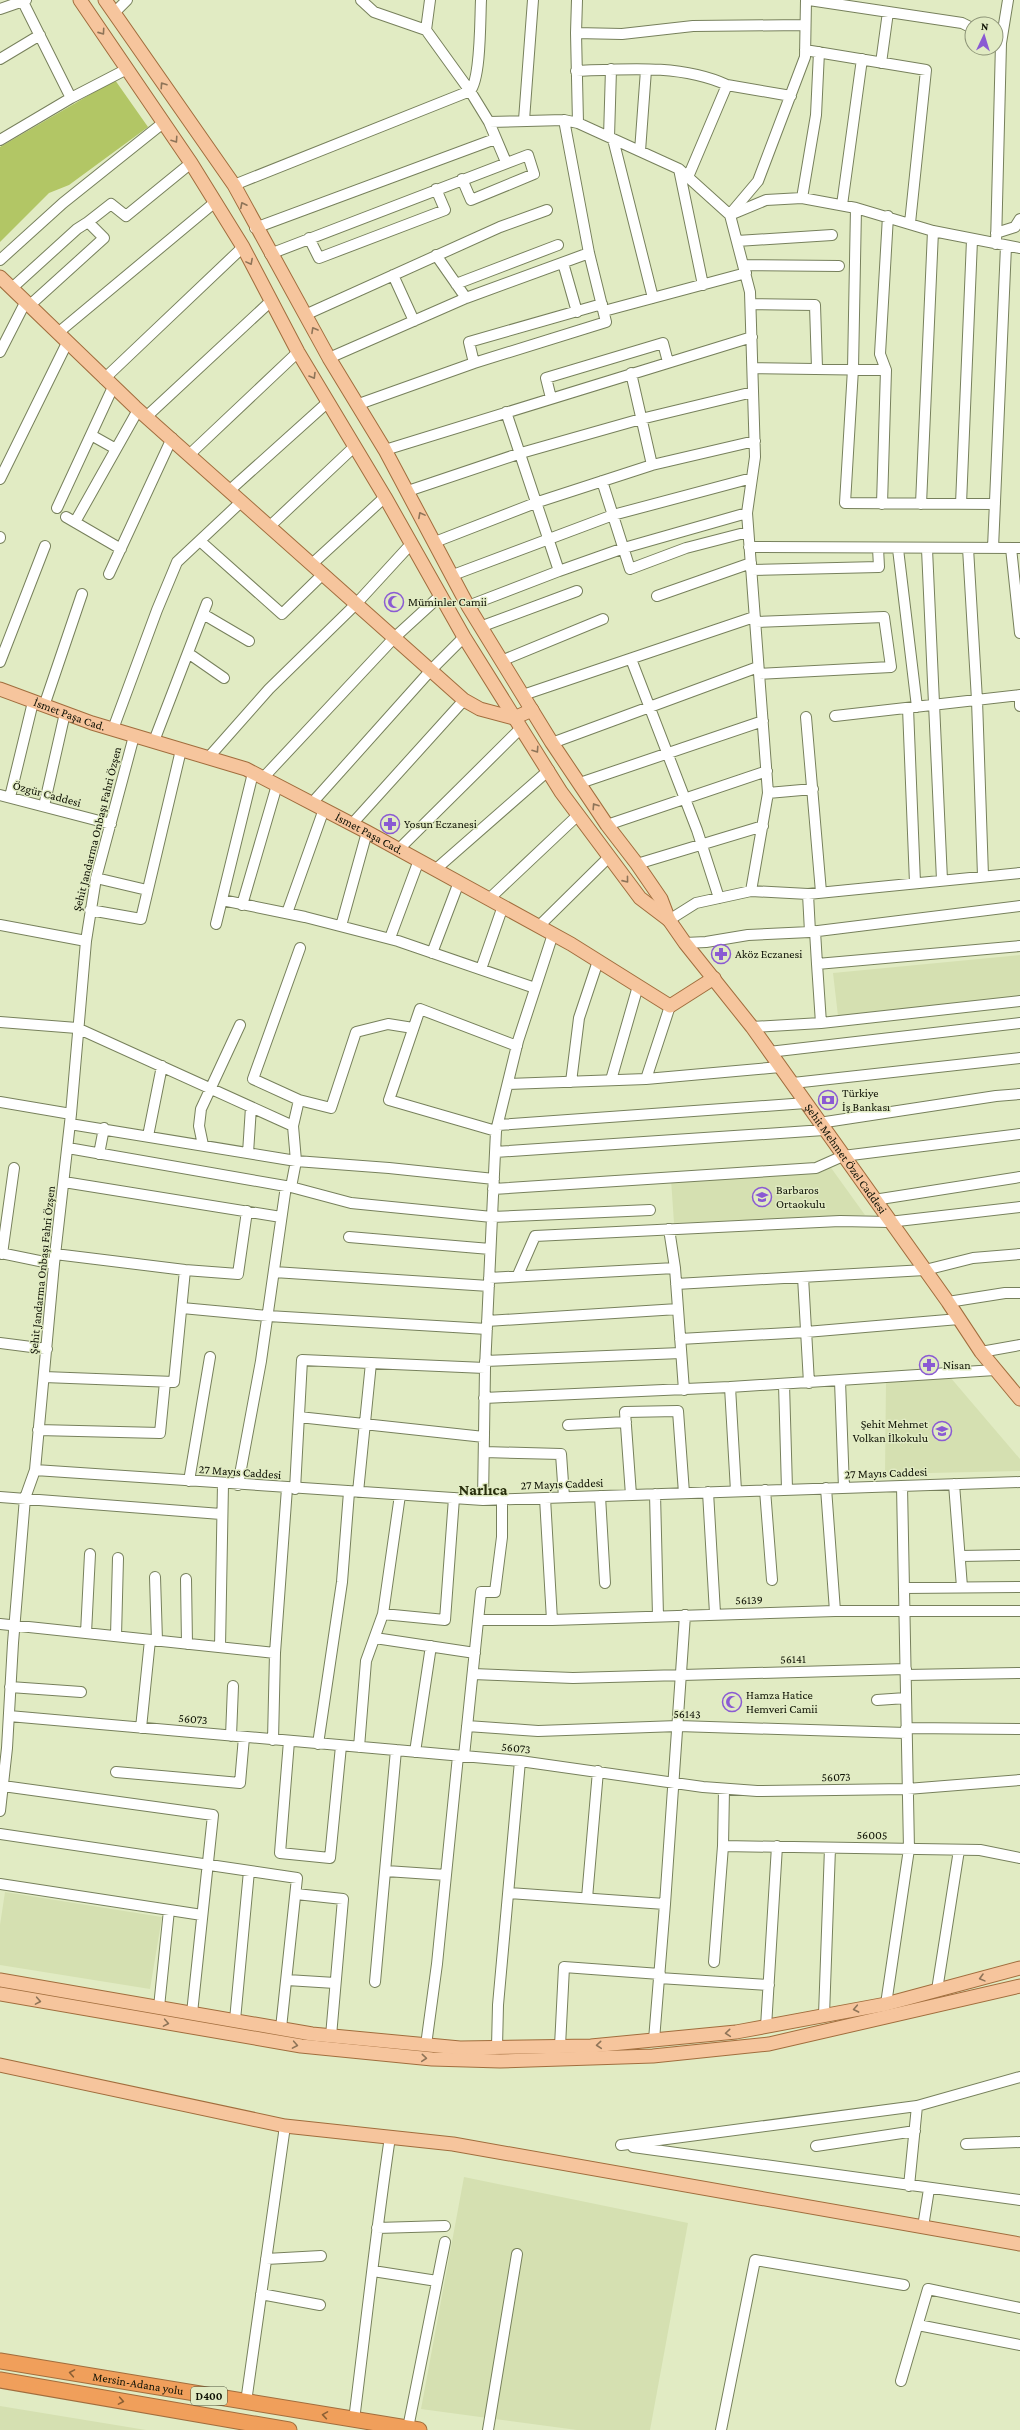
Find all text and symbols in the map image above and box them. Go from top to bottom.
north arrow [964,16,1004,56]
text: N [981,20,989,32]
one-way arrow [97,28,105,35]
one-way arrow [160,82,168,89]
one-way arrow [170,135,177,142]
one-way arrow [241,201,248,209]
one-way arrow [246,258,253,265]
one-way arrow [311,327,318,334]
one-way arrow [308,372,315,379]
one-way arrow [418,512,426,520]
mosque icon: Müminler Camii [383,591,405,613]
place label: Müminler Camii [408,595,487,609]
street label: İsmet Paşa Cad. [32,695,107,734]
street label: Şehit Jandarma Onbaşı Fahri Özşen [70,745,124,913]
one-way arrow [531,746,538,753]
street label: Özgür Caddesi [11,778,83,810]
one-way arrow [592,803,599,810]
street label: İsmet Paşa Cad. [333,810,406,858]
pharmacy icon: Yosun Eczanesi [379,813,401,835]
place label: Yosun Eczanesi [404,817,477,831]
one-way arrow [621,876,628,883]
pharmacy icon: Aköz Eczanesi [710,943,732,965]
place label: Aköz Eczanesi [735,947,802,961]
place label: Türkiye İş Bankası [842,1086,890,1114]
bank icon: Türkiye İş Bankası [817,1089,839,1111]
street label: Şehit Mehmet Özel Caddesi [802,1101,890,1216]
place label: Barbaros Ortaokulu [776,1183,826,1211]
street label: Şehit Jandarma Onbaşı Fahri Özşen [26,1185,58,1355]
school or university icon: Barbaros Ortaokulu [751,1186,773,1208]
pharmacy icon: Nisan [918,1354,940,1376]
place label: Nisan [943,1358,971,1372]
place label: Şehit Mehmet Volkan İlkokulu [853,1417,929,1445]
school or university icon: Şehit Mehmet Volkan İlkokulu [931,1420,953,1442]
street label: 27 Mayıs Caddesi [198,1462,282,1482]
street label: 27 Mayıs Caddesi [844,1465,928,1481]
street label: 27 Mayıs Caddesi [520,1476,604,1492]
district label: Narlıca [458,1481,508,1498]
street label: 56139 [735,1593,763,1607]
street label: 56141 [780,1652,806,1666]
place label: Hamza Hatice Hemveri Camii [746,1688,818,1716]
mosque icon: Hamza Hatice Hemveri Camii [721,1691,743,1713]
street label: 56143 [673,1707,701,1721]
street label: 56073 [178,1711,209,1727]
street label: 56073 [501,1740,532,1757]
street label: 56073 [821,1770,851,1784]
street label: 56005 [856,1828,888,1842]
one-way arrow [979,1973,986,1982]
one-way arrow [35,1996,42,2004]
one-way arrow [853,2005,859,2013]
one-way arrow [163,2018,170,2027]
one-way arrow [725,2028,731,2037]
one-way arrow [291,2040,298,2049]
one-way arrow [596,2040,602,2049]
one-way arrow [421,2053,427,2062]
one-way arrow [69,2369,75,2378]
street label: Mersin-Adana yolu [92,2369,185,2398]
road number: D400 [191,2387,227,2405]
one-way arrow [118,2396,124,2405]
one-way arrow [322,2411,328,2420]

